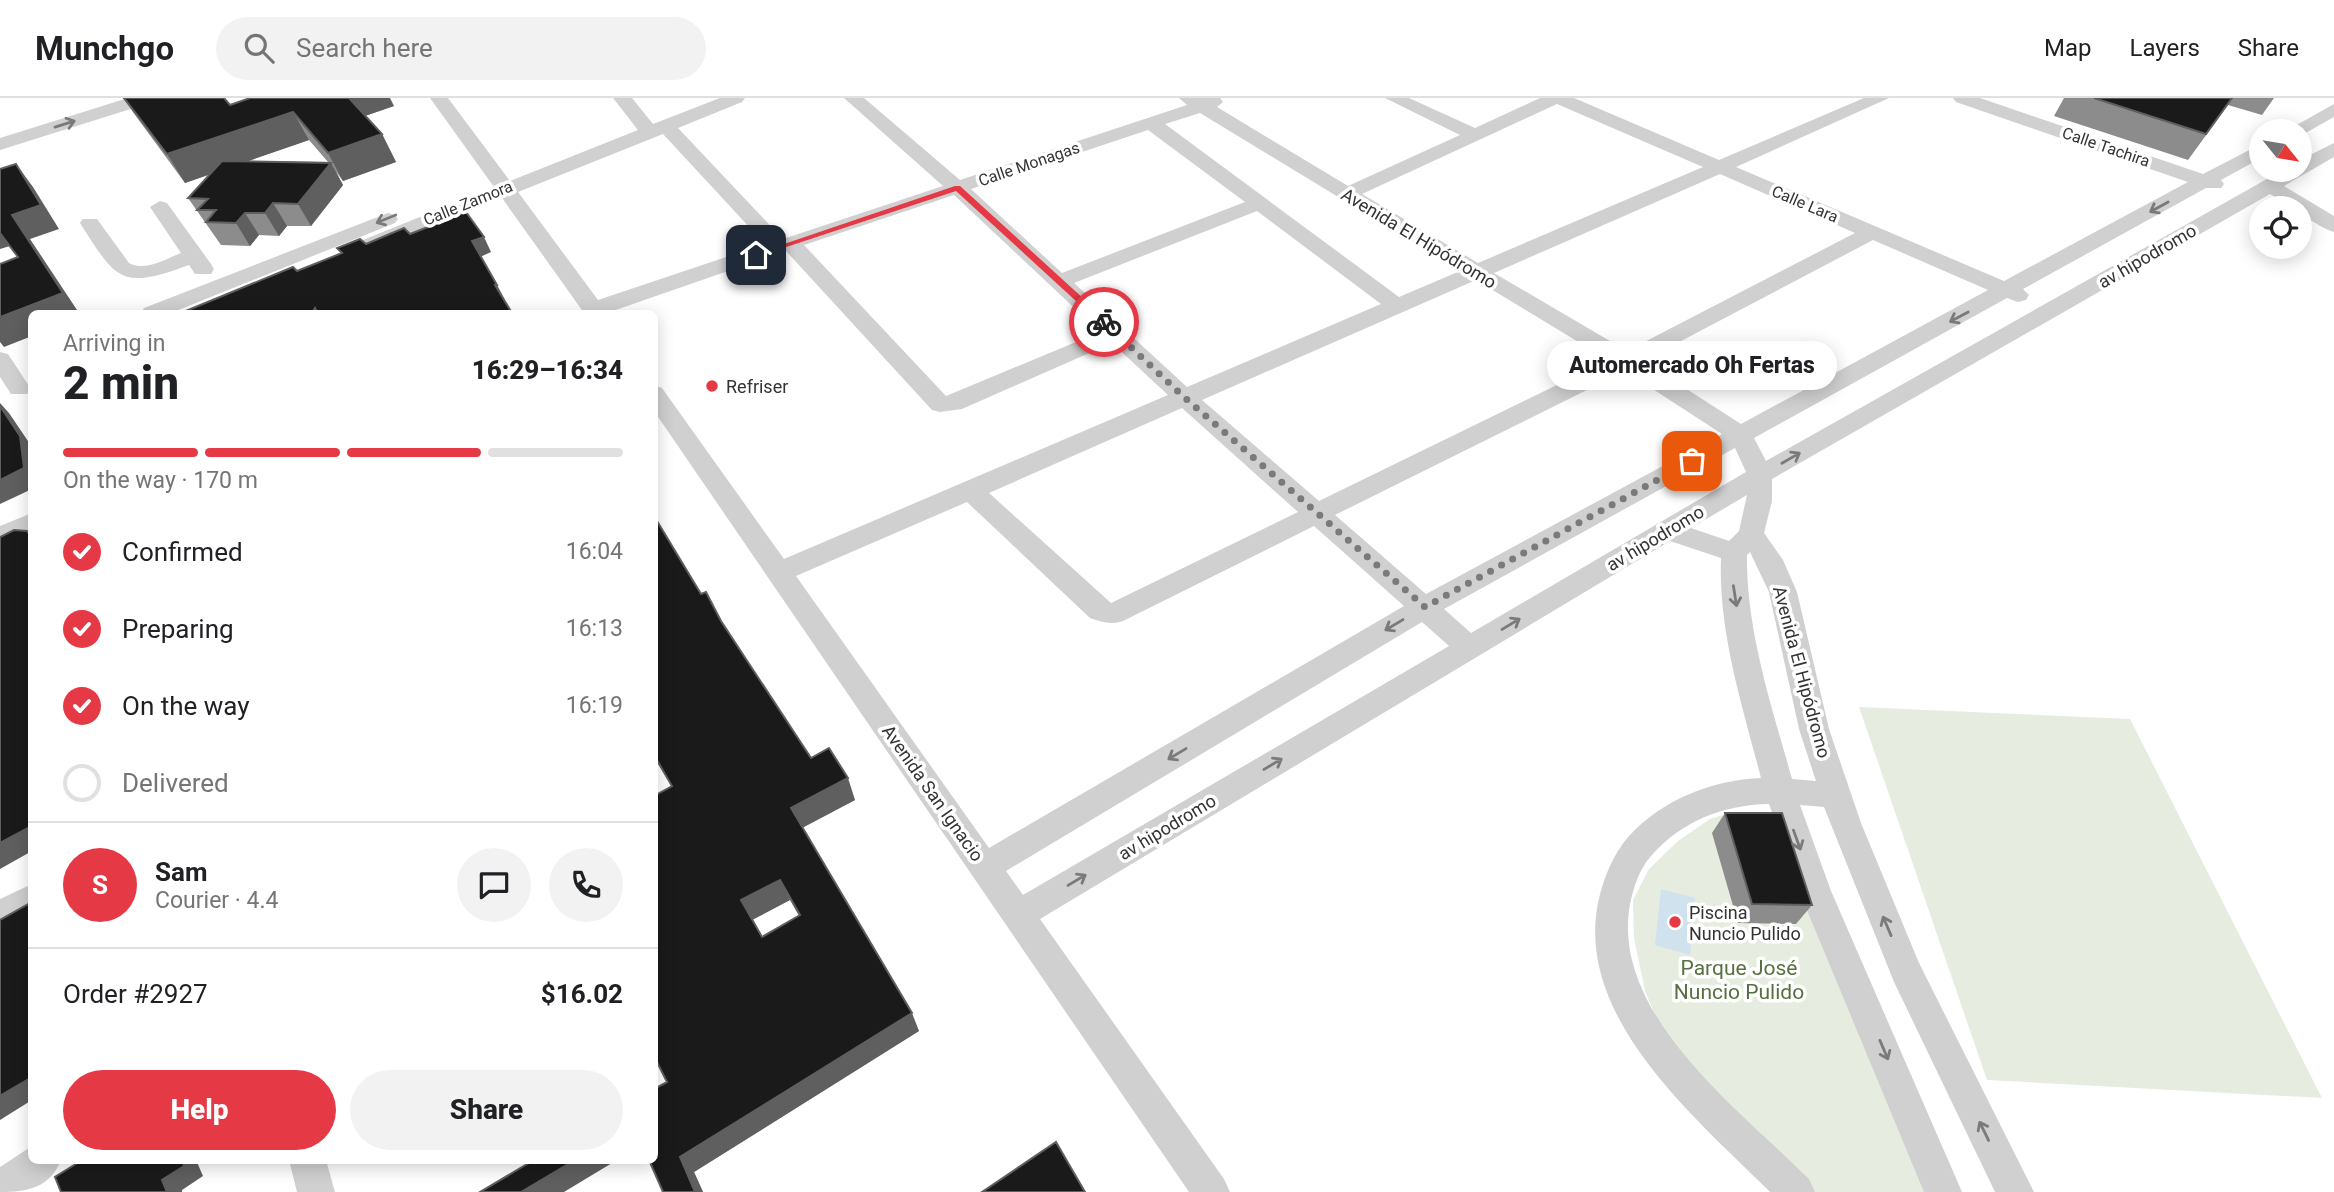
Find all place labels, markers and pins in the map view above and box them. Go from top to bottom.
pin [726,225,786,285]
callout: Automercado Oh Fertas [1547,342,1837,391]
place label: Refriser [726,376,788,397]
marker: Refriser [704,378,720,394]
pin [1662,431,1722,491]
place label: Piscina Nuncio Pulido [1689,902,1801,944]
marker: Piscina Nuncio Pulido [1667,914,1683,930]

